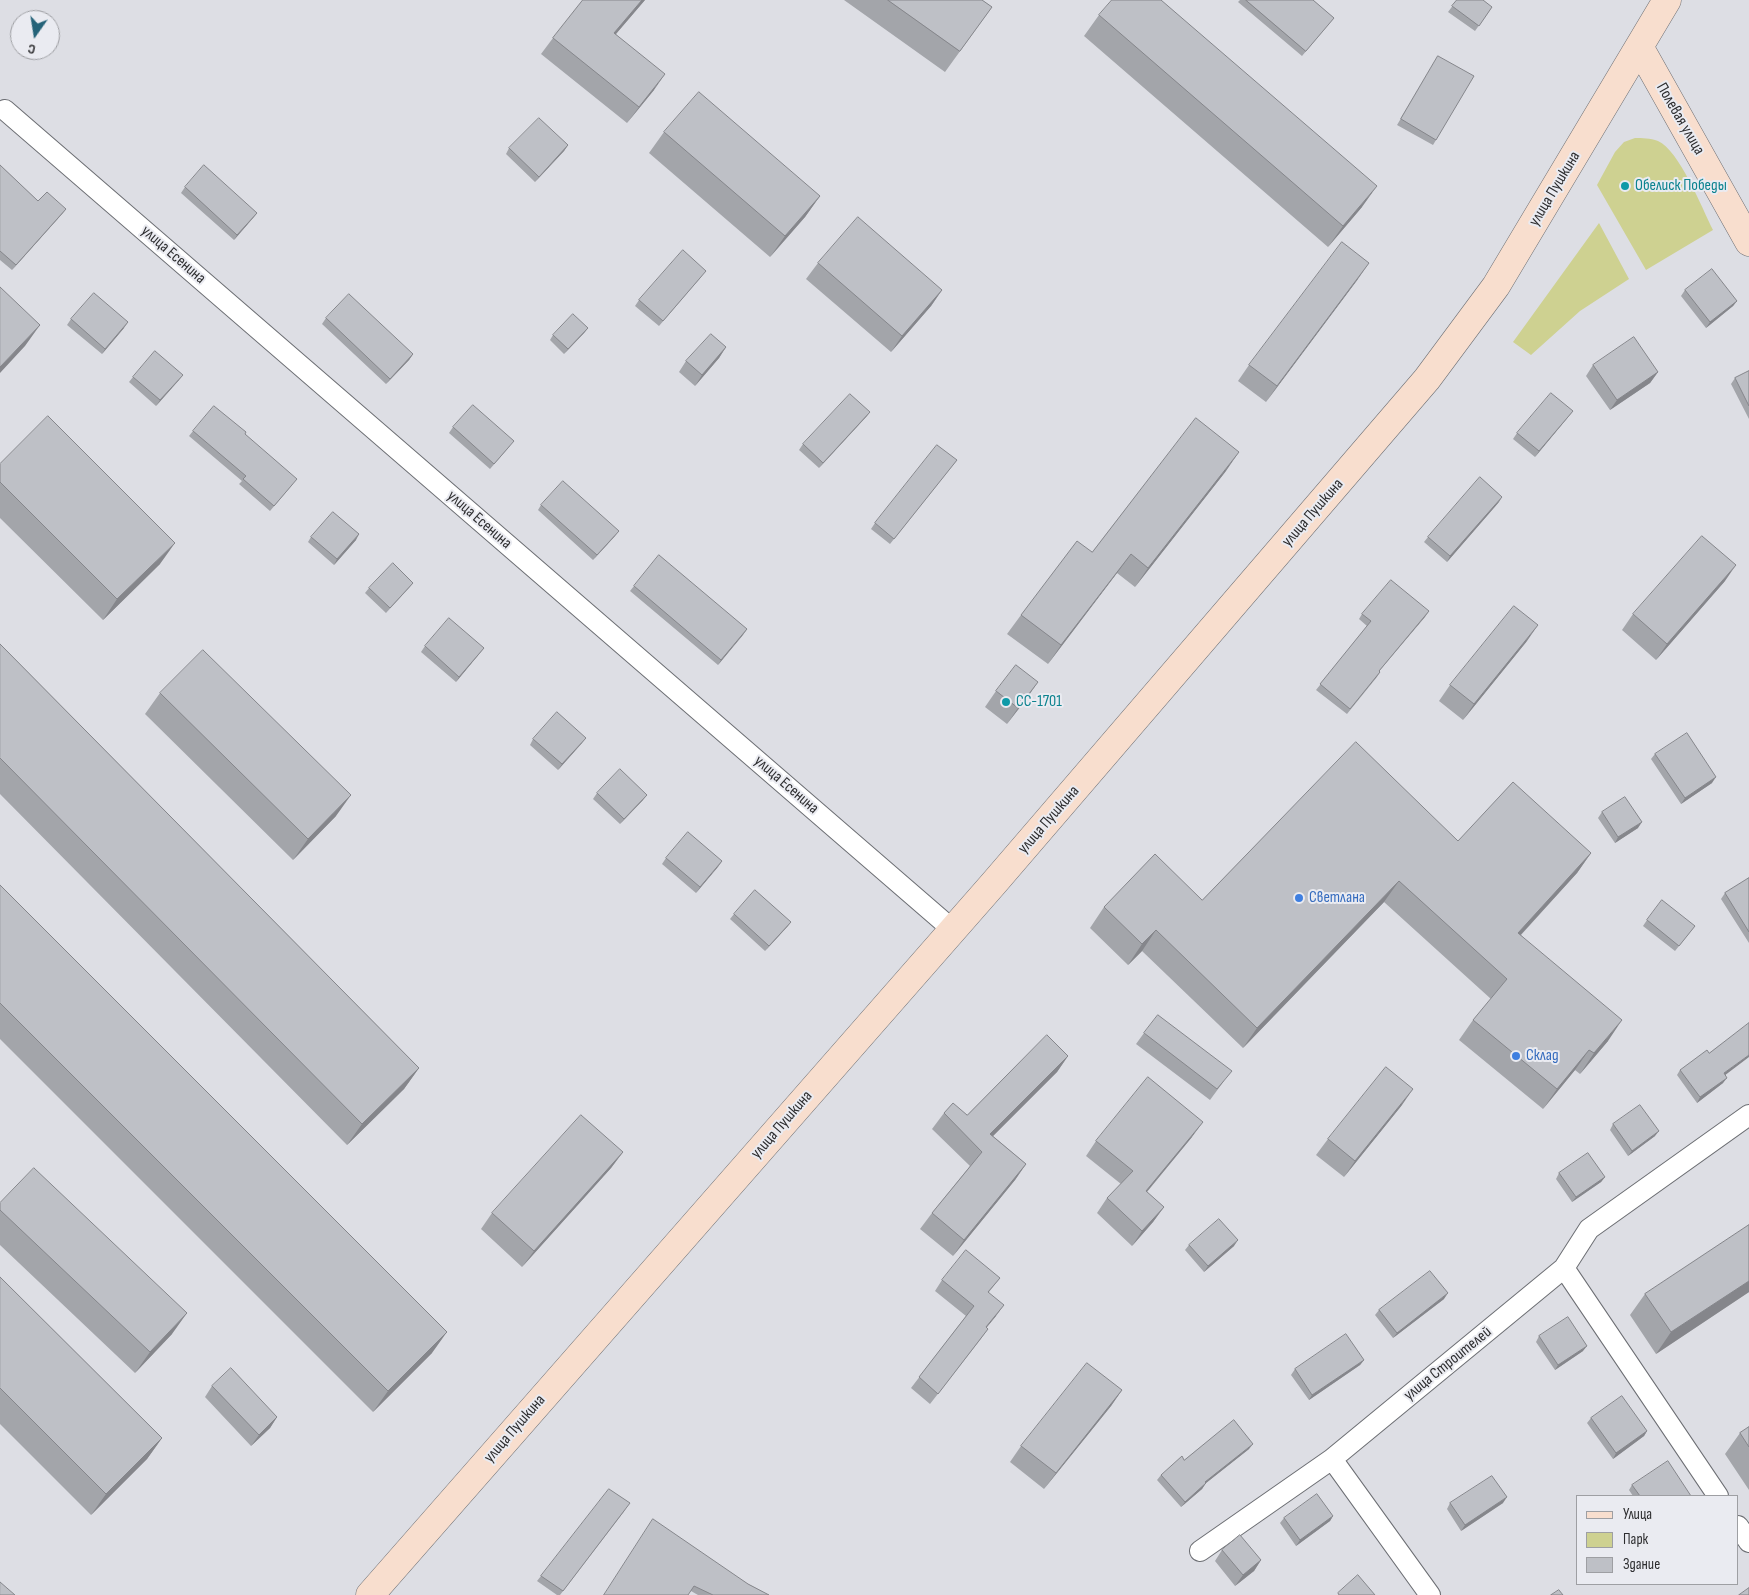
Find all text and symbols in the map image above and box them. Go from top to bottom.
north arrow [10,10,60,60]
text: С [26,40,37,58]
street label: Полевая улица [1652,80,1708,158]
street label: улица Пушкина [1525,148,1585,230]
place label: Обелиск Победы [1635,176,1727,196]
marker: Обелиск Победы [1619,180,1631,192]
street label: улица Есенина [137,222,209,288]
street label: улица Пушкина [1278,475,1348,551]
street label: улица Есенина [443,487,515,553]
place label: СС-1701 [1016,692,1062,712]
marker: СС-1701 [1000,696,1012,708]
street label: улица Есенина [750,752,822,818]
street label: улица Пушкина [1014,782,1084,858]
place label: Светлана [1309,888,1365,908]
marker: Светлана [1293,892,1305,904]
place label: Склад [1526,1046,1559,1066]
marker: Склад [1510,1050,1522,1062]
street label: улица Пушкина [747,1087,817,1163]
street label: улица Строителей [1400,1323,1496,1405]
street label: улица Пушкина [480,1391,550,1467]
legend [1576,1495,1739,1585]
text: Улица [1623,1505,1652,1524]
text: Парк [1623,1530,1648,1549]
text: Здание [1623,1555,1660,1574]

